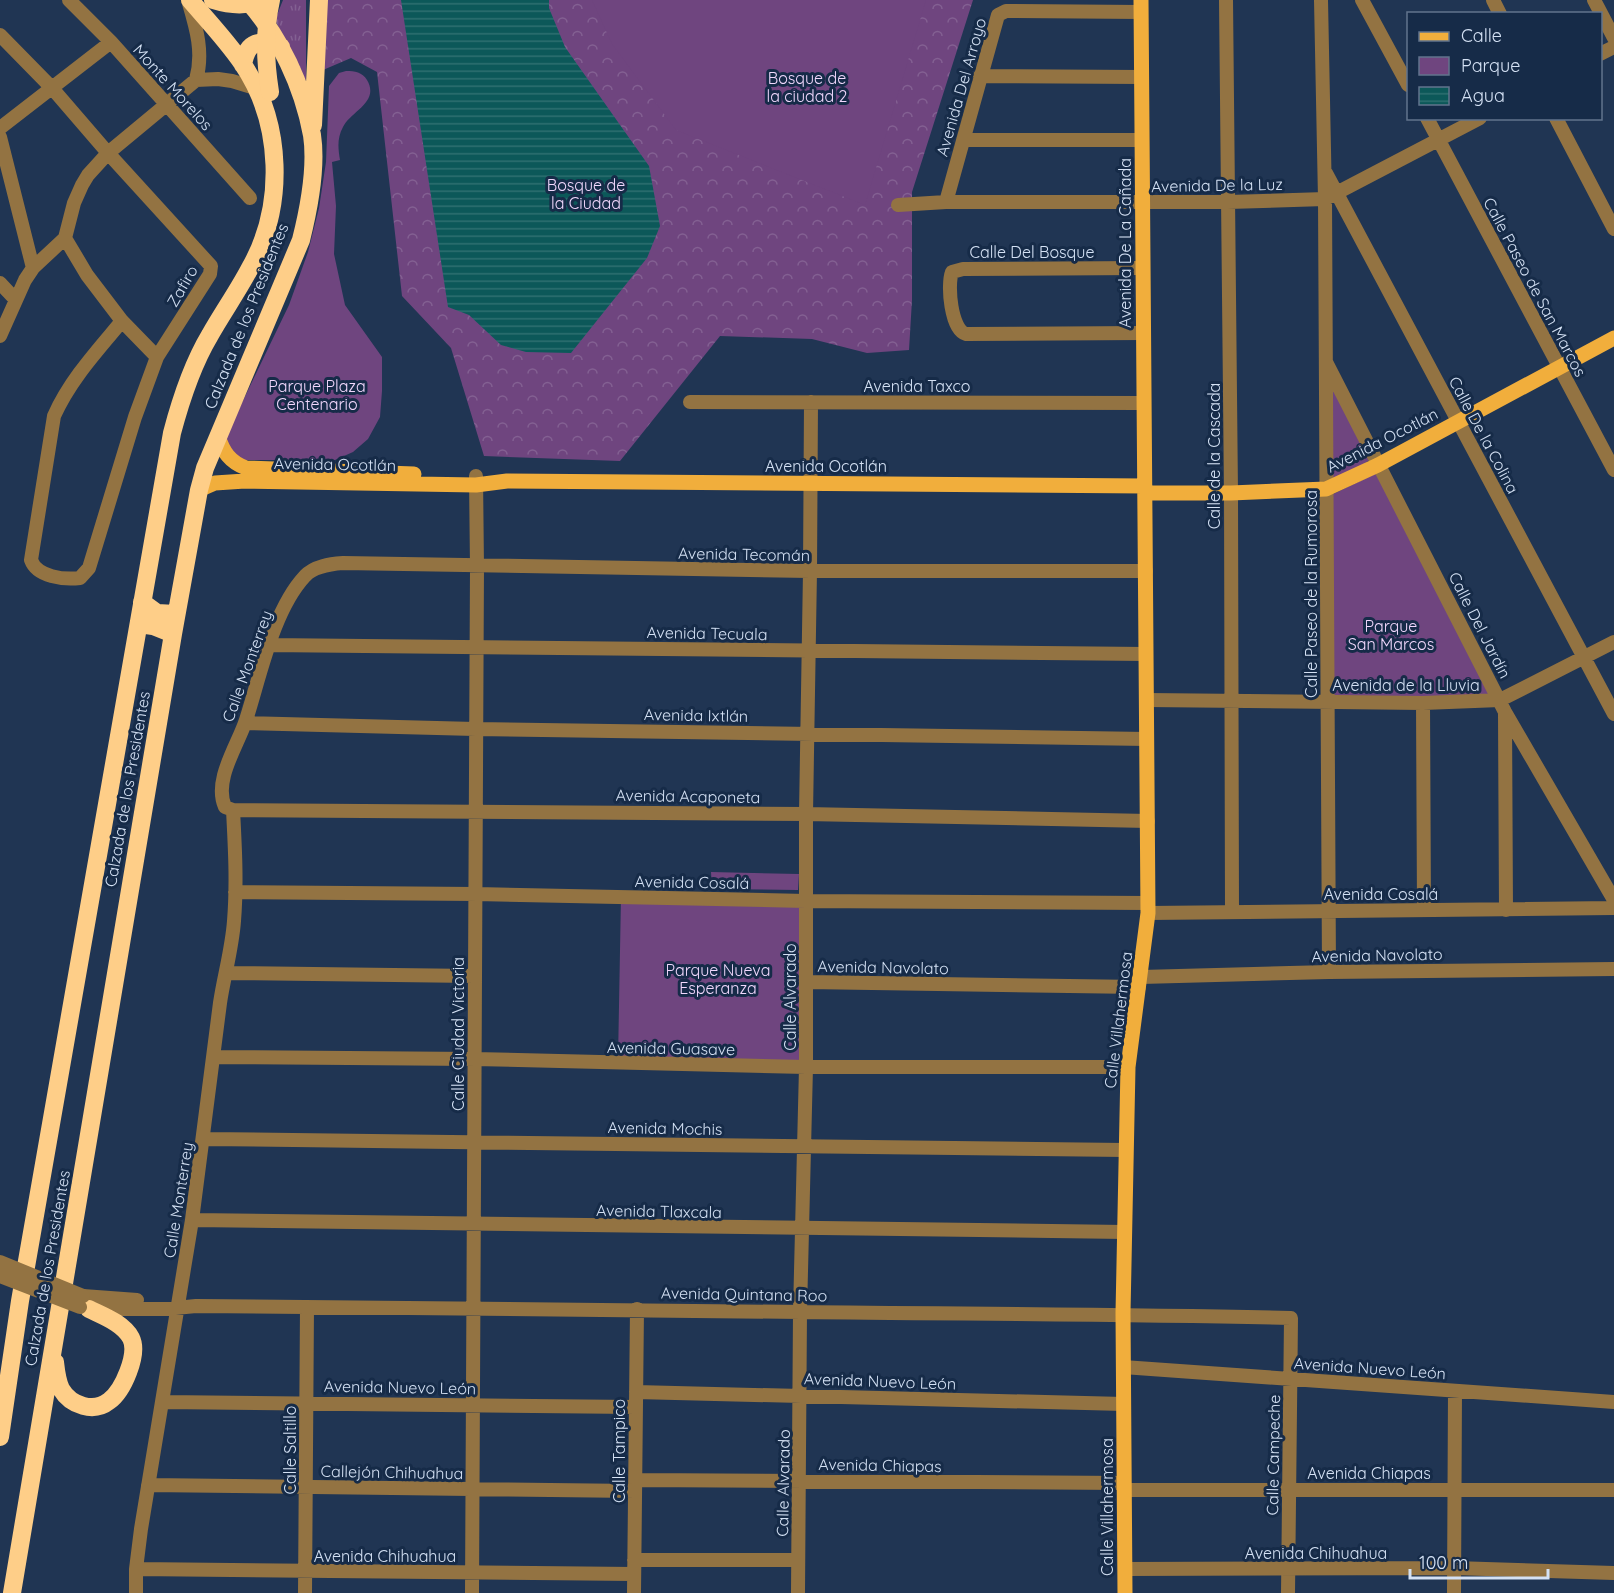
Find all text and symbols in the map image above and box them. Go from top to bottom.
legend [1407,12,1602,120]
street label: Avenida Del Arroyo [932,15,990,159]
text: Calle [1461,24,1502,47]
street label: Monte Morelos [129,40,217,134]
text: Parque [1461,54,1520,77]
park label: Bosque de la ciudad 2 [767,68,848,106]
text: Agua [1461,84,1505,107]
street label: Avenida De La Cañada [1115,158,1135,328]
street label: Avenida De la Luz [1151,174,1283,196]
park label: Bosque de la Ciudad [547,175,625,213]
street label: Calle Paseo de San Marcos [1479,194,1591,380]
street label: Calzada de los Presidentes [200,220,292,412]
street label: Calle Del Bosque [970,242,1094,262]
street label: Zafiro [162,262,202,310]
street label: Calle De la Colina [1445,373,1523,497]
park label: Parque Plaza Centenario [268,376,366,414]
street label: Avenida Taxco [863,376,971,396]
street label: Calle de la Cascada [1204,383,1224,529]
street label: Avenida Ocotlán [1323,403,1441,477]
street label: Avenida Ocotlán [274,453,396,475]
street label: Avenida Ocotlán [765,456,887,476]
street label: Calle Paseo de la Rumorosa [1301,490,1321,698]
street label: Avenida Tecomán [678,543,810,565]
street label: Calle Del Jardín [1445,569,1515,681]
street label: Calle Monterrey [218,607,276,725]
park label: Parque San Marcos [1348,616,1434,654]
street label: Avenida Tecuala [646,622,768,644]
street label: Avenida de la Lluvia [1332,675,1480,695]
street label: Calzada de los Presidentes [100,690,154,888]
street label: Avenida Ixtlán [644,704,748,726]
street label: Avenida Acaponeta [615,785,761,807]
street label: Avenida Cosalá [635,871,749,893]
street label: Avenida Cosalá [1324,884,1438,904]
street label: Calle Alvarado [780,943,800,1051]
street label: Avenida Navolato [1311,944,1443,966]
street label: Calle Villahermosa [1100,950,1136,1090]
street label: Avenida Navolato [817,956,949,978]
street label: Calle Ciudad Victoria [448,957,468,1111]
park label: Parque Nueva Esperanza [665,960,771,998]
street label: Avenida Guasave [607,1037,735,1059]
street label: Avenida Mochis [607,1117,723,1139]
street label: Calle Monterrey [159,1141,197,1259]
street label: Calzada de los Presidentes [20,1169,74,1367]
street label: Avenida Tlaxcala [596,1200,722,1222]
street label: Avenida Quintana Roo [661,1283,827,1305]
street label: Avenida Nuevo León [1293,1353,1447,1383]
street label: Avenida Nuevo León [804,1368,956,1394]
street label: Avenida Nuevo León [324,1376,476,1398]
street label: Calle Campeche [1262,1395,1284,1515]
street label: Calle Tampico [609,1399,629,1503]
street label: Calle Saltillo [280,1406,300,1494]
street label: Calle Alvarado [772,1429,794,1537]
street label: Calle Villahermosa [1097,1438,1117,1576]
street label: Avenida Chiapas [818,1454,942,1476]
street label: Callejón Chihuahua [320,1461,464,1483]
street label: Avenida Chiapas [1307,1463,1431,1483]
scale bar [1410,1542,1548,1580]
street label: Avenida Chihuahua [1245,1543,1387,1563]
street label: Avenida Chihuahua [314,1546,456,1566]
text: 100 m [1419,1551,1468,1574]

